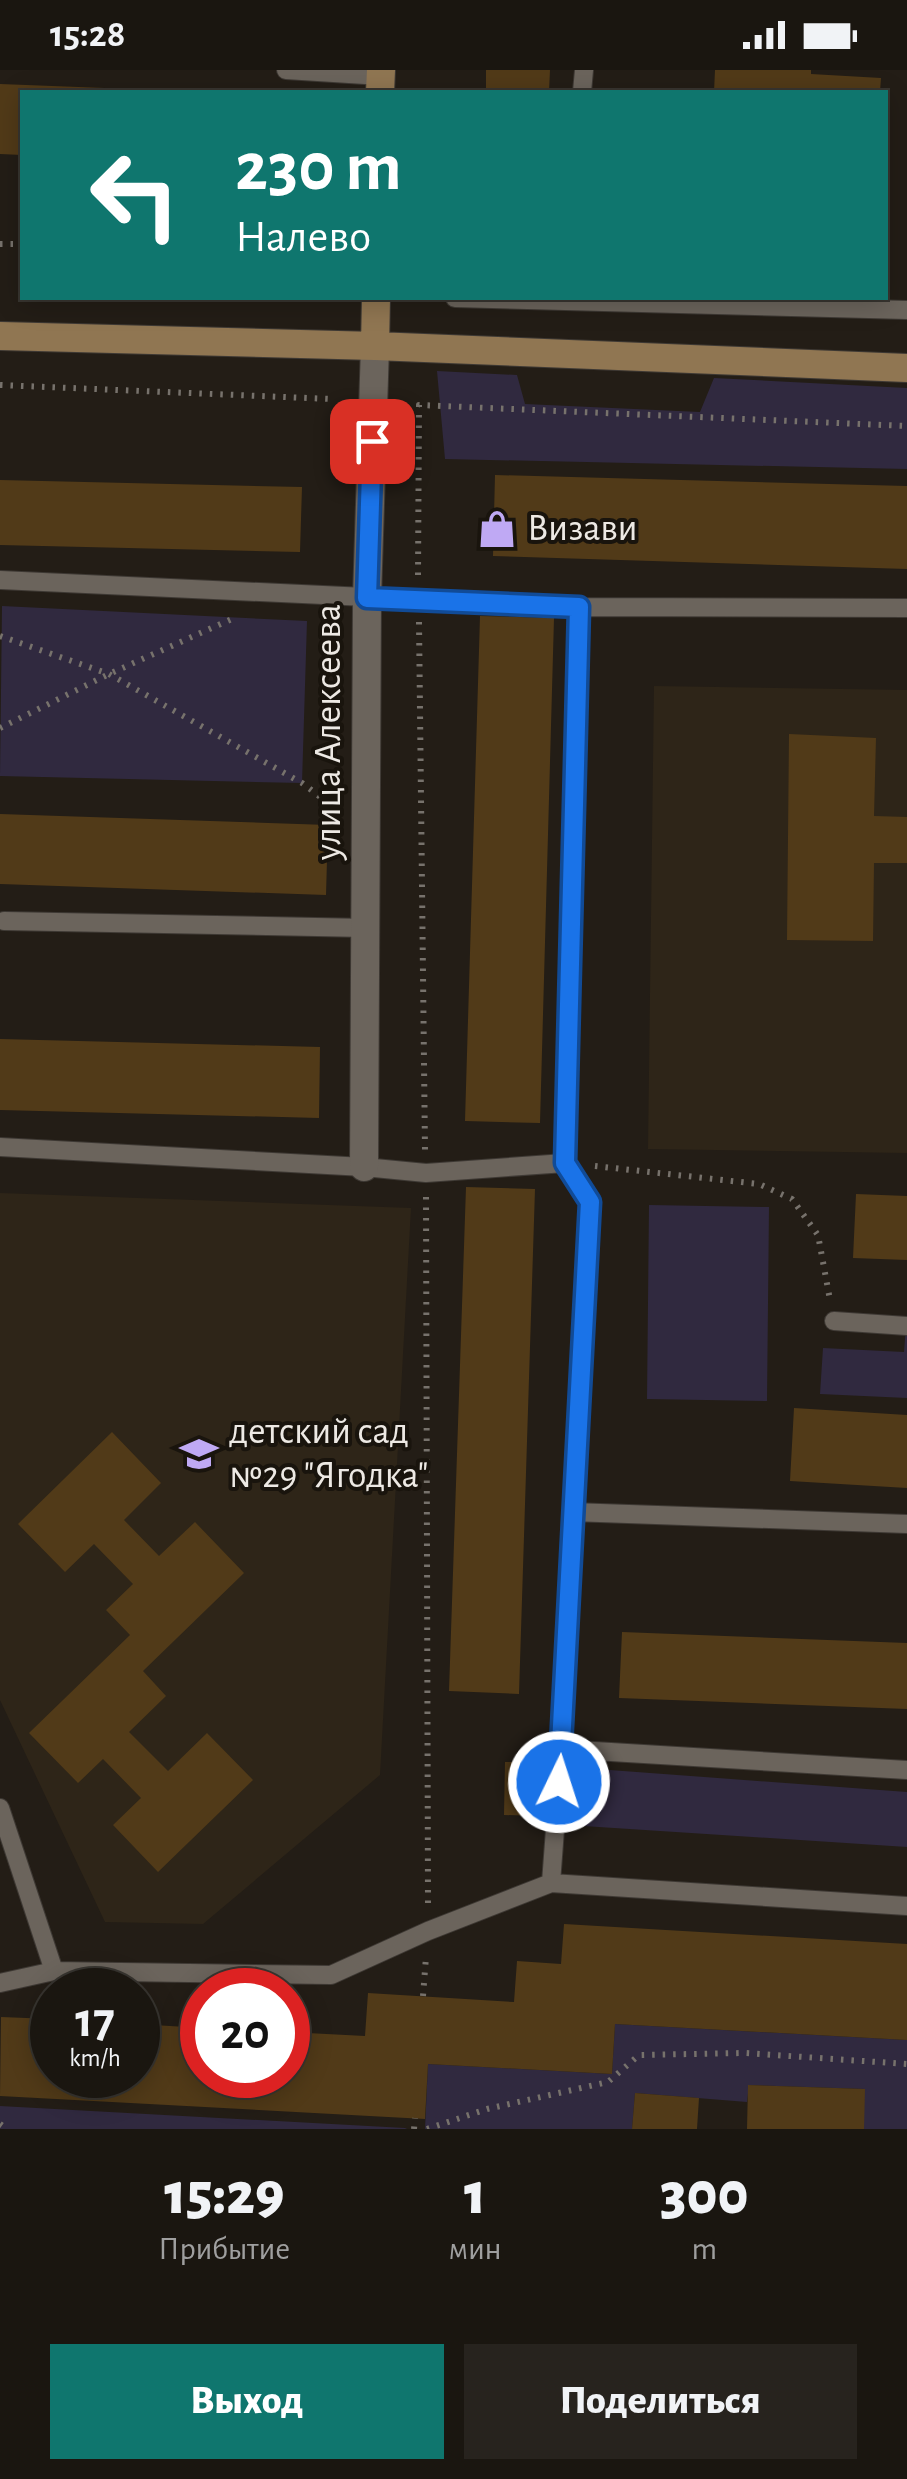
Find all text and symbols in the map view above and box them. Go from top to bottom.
text: 15:28 [50,16,125,54]
icon: left [70,130,200,260]
text: 230 m [235,133,402,203]
text: Налево [235,215,371,260]
pin [330,399,415,484]
icon: arrive [345,414,400,469]
shop icon: Визави [476,508,518,550]
place label: Визави [527,510,638,548]
street label: улица Алексеева [310,604,348,861]
place label: детский сад №29 "Ягодка" [229,1413,429,1495]
school or university icon: детский сад №29 "Ягодка" [178,1433,220,1475]
position arrow [507,1730,611,1834]
speed limit sign: 20 [180,1968,310,2098]
text: 17 [75,1996,115,2046]
text: km/h [69,2046,121,2071]
text: 15:29 [164,2165,284,2225]
text: 1 [464,2165,486,2225]
text: 300 [660,2165,749,2225]
text: Прибытие [158,2233,290,2265]
text: мин [449,2233,502,2265]
text: m [692,2233,717,2265]
button: Выход [50,2344,444,2459]
button: Поделиться [464,2344,857,2459]

